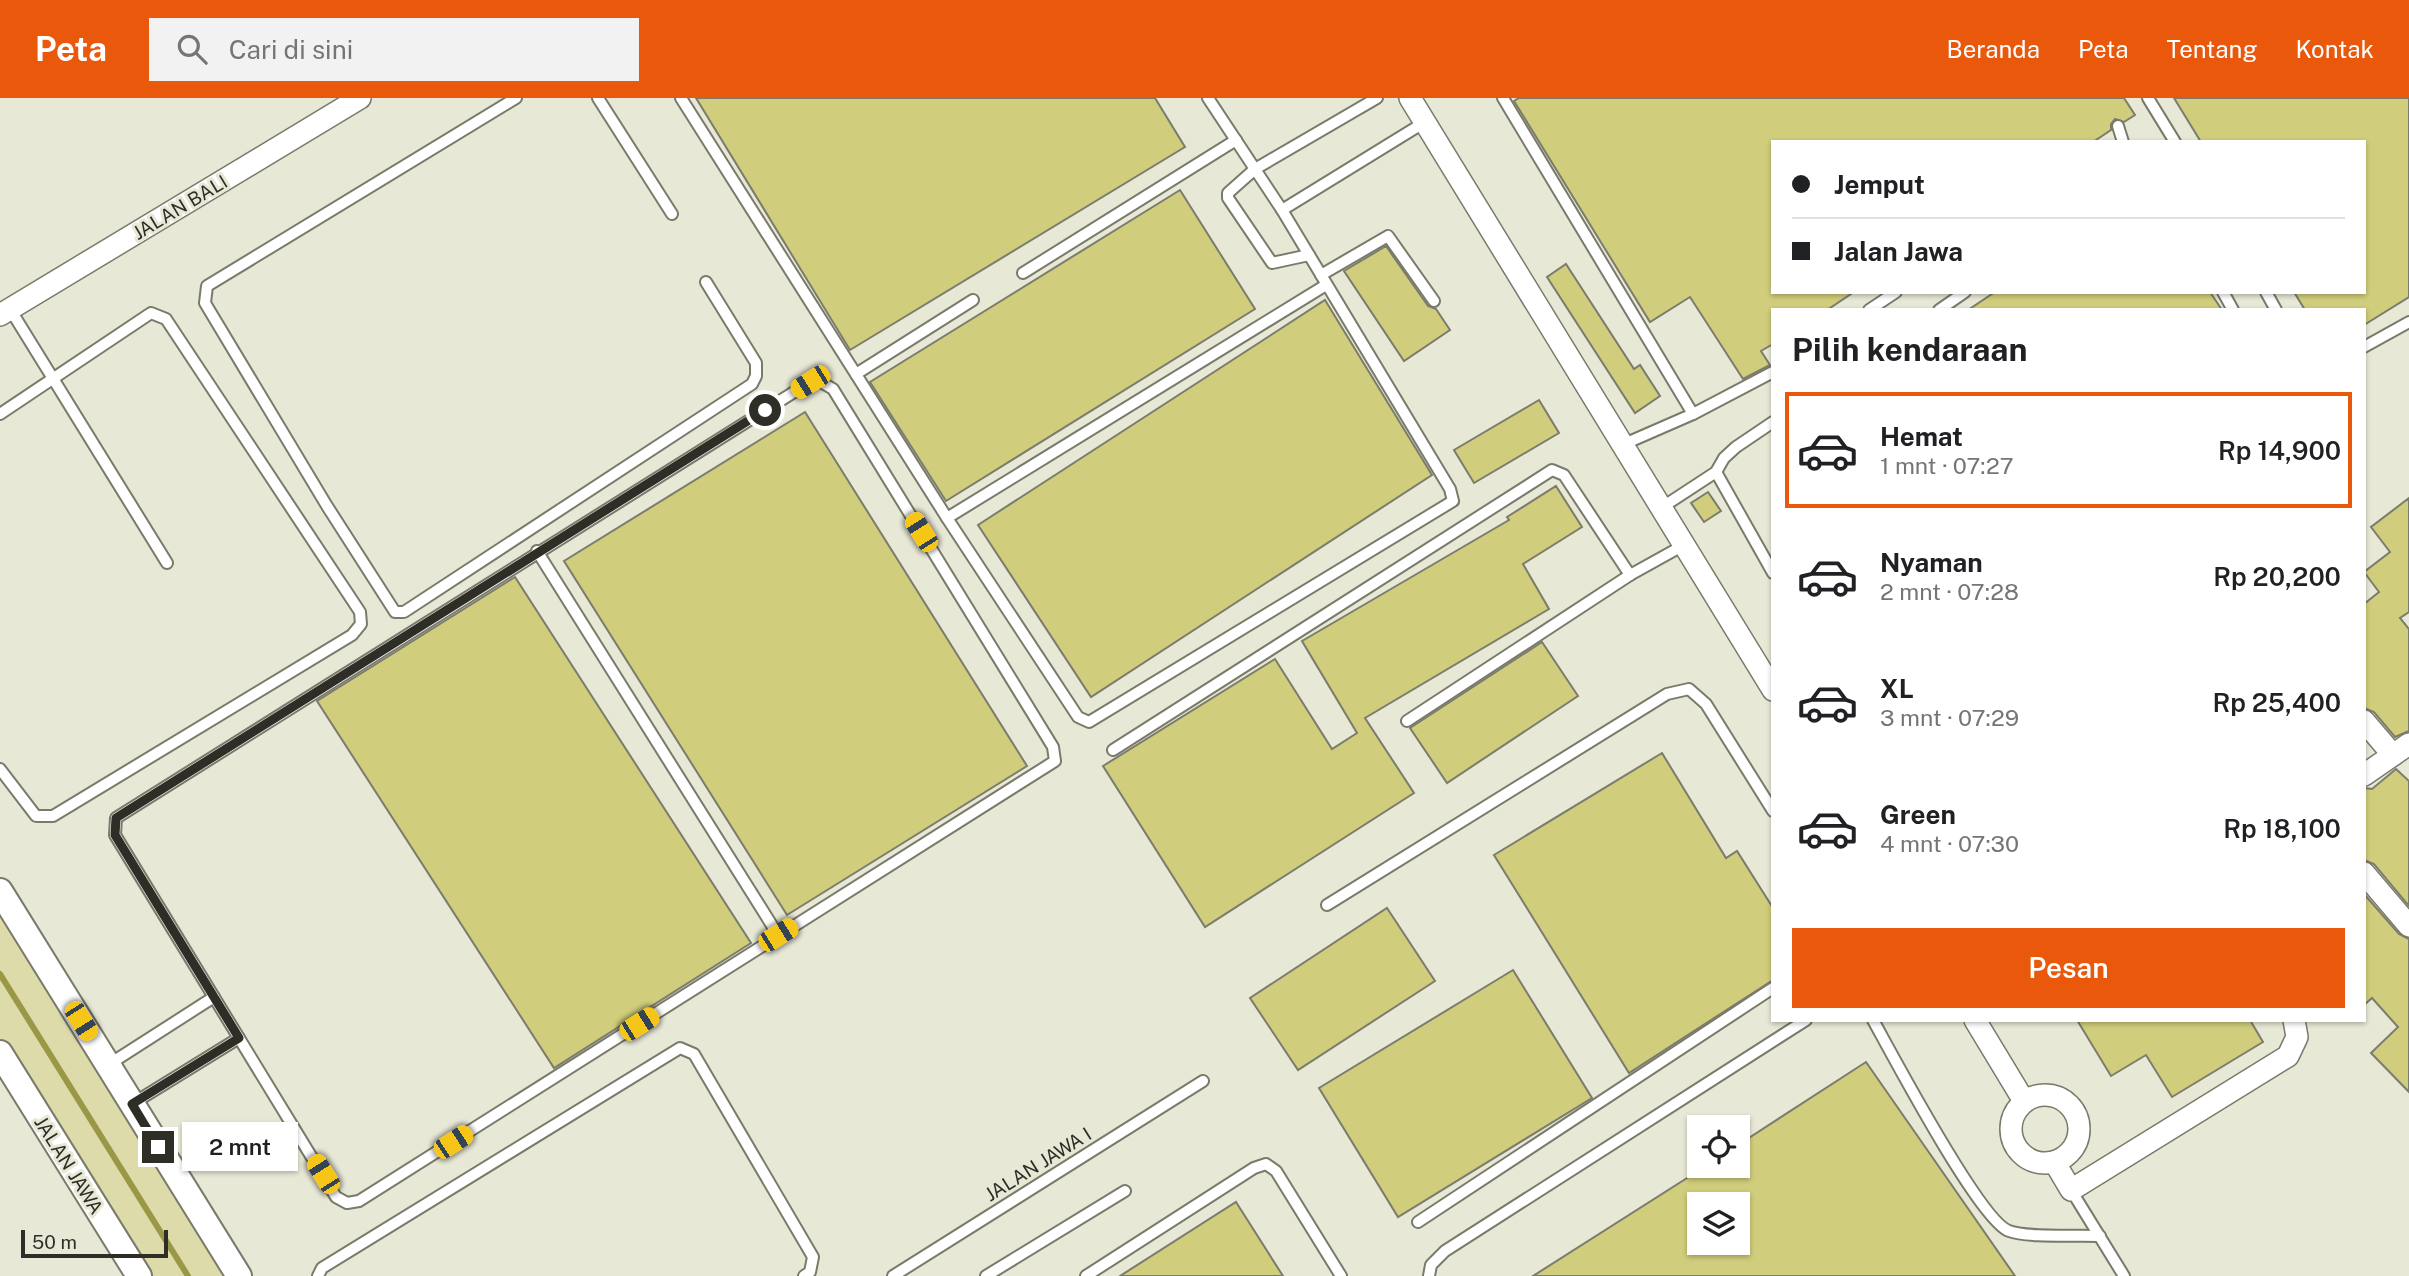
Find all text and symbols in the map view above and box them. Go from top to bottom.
search box [149,18,639,81]
text: Peta [35,30,107,68]
icon: search [173,30,211,68]
text: Cari di sini [229,34,353,65]
text: Beranda [1946,35,2040,63]
text: Peta [2078,35,2129,63]
text: Tentang [2167,35,2257,63]
text: Kontak [2295,35,2374,63]
text: Jemput [1834,169,1925,200]
street label: JALAN BALI [129,170,231,244]
text: Jalan Jawa [1834,236,1963,267]
text: Pilih kendaraan [1792,331,2027,368]
car [787,362,834,402]
route start [749,394,781,426]
icon: car [1796,419,1859,482]
text: Hemat [1880,421,1963,452]
text: Rp 14,900 [2218,435,2341,466]
text: 1 mnt · 07:27 [1880,452,2014,479]
car [901,509,942,555]
icon: car [1796,545,1859,608]
text: Nyaman [1880,547,1983,578]
text: Rp 20,200 [2213,561,2341,592]
text: 2 mnt · 07:28 [1880,578,2019,605]
icon: car [1796,671,1859,734]
text: XL [1880,673,1914,704]
text: Rp 25,400 [2212,687,2341,718]
text: 3 mnt · 07:29 [1880,704,2019,731]
icon: car [1796,797,1859,860]
text: Green [1880,799,1956,830]
text: Rp 18,100 [2223,813,2341,844]
text: 4 mnt · 07:30 [1880,830,2019,857]
car [755,915,802,955]
button: Pesan [1792,928,2345,1008]
car [61,998,102,1044]
car [616,1004,663,1044]
street label: JALAN JAWA [30,1112,108,1218]
map controls [1687,1115,1750,1255]
button: locate [1687,1115,1750,1178]
callout: 2 mnt [182,1122,298,1172]
car [430,1122,477,1162]
street label: JALAN JAWA I [981,1123,1095,1205]
route end [142,1131,174,1163]
text: 2 mnt [209,1133,271,1160]
car [303,1151,344,1197]
button: layers [1687,1192,1750,1255]
scale bar [21,1227,168,1259]
text: 50 m [32,1231,77,1253]

